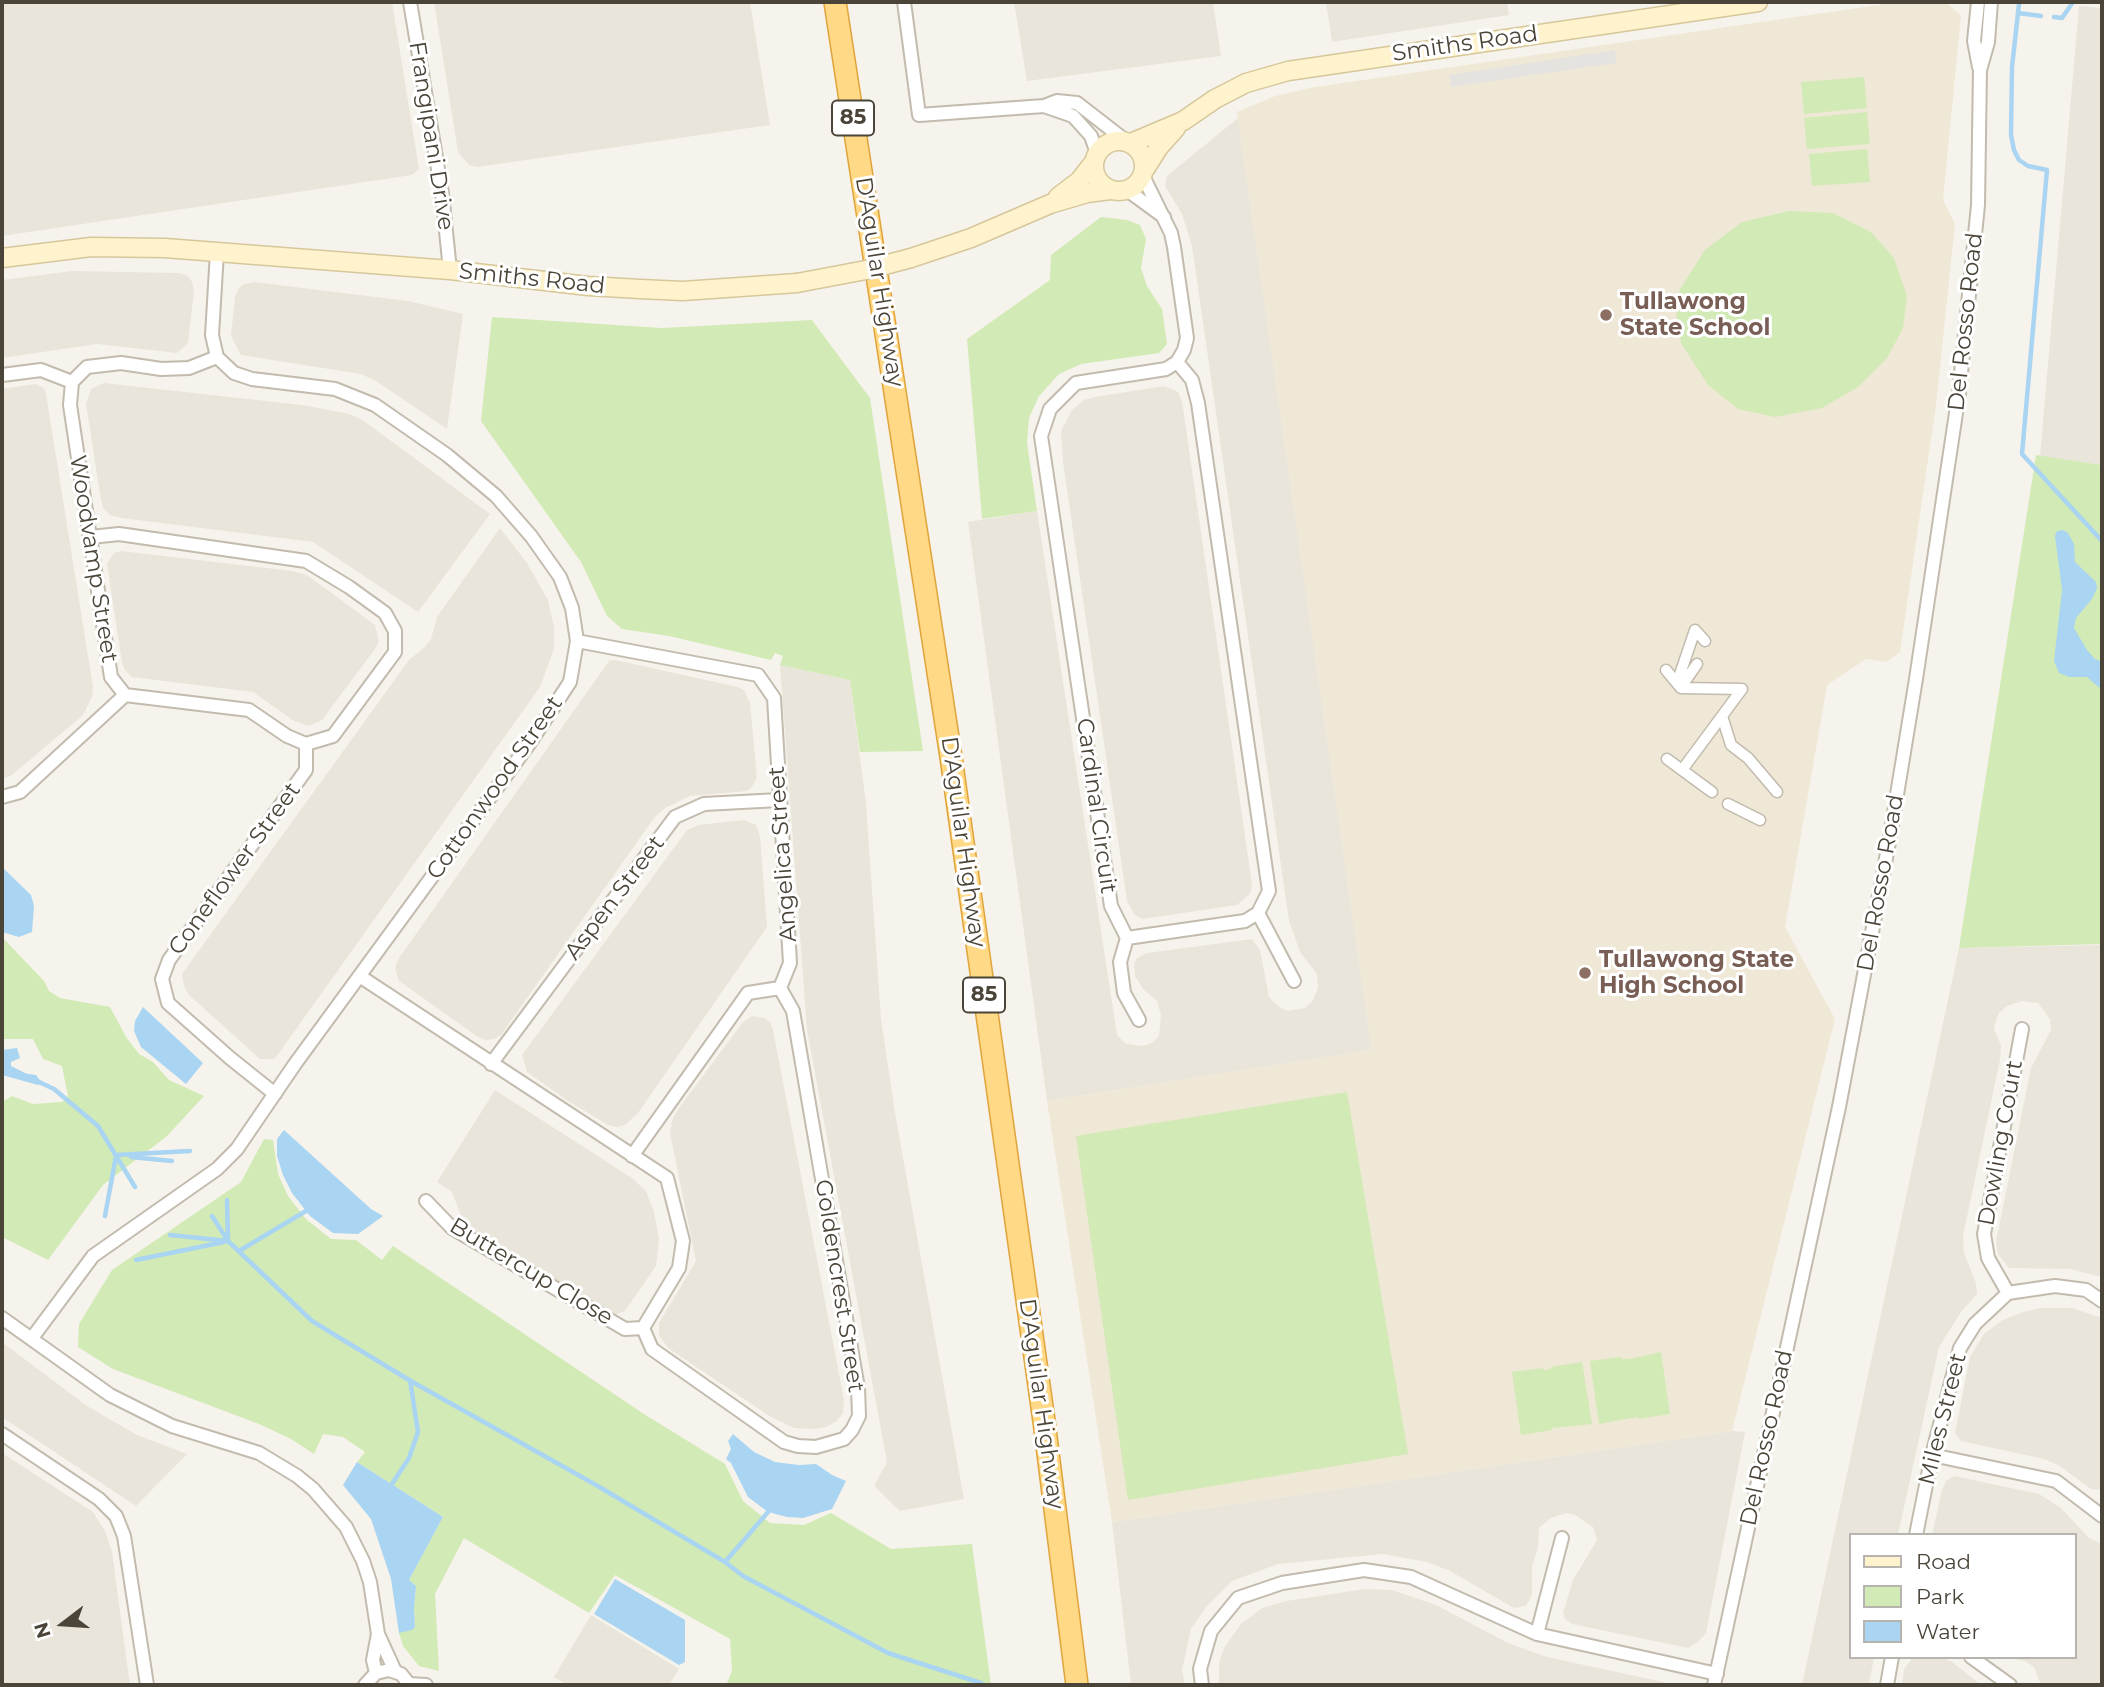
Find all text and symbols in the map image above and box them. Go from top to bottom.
street label: Smiths Road [1390,20,1540,68]
street label: Frangipani Drive [402,40,460,232]
road number: 85 [832,100,874,136]
street label: D'Aguilar Highway [849,175,909,389]
street label: Del Rosso Road [1943,231,1989,413]
street label: Smiths Road [458,258,606,300]
place label: Tullawong State School [1620,288,1770,342]
marker: Tullawong State School [1598,307,1614,323]
street label: Woodvamp Street [63,453,123,665]
street label: Cottonwood Street [421,691,569,885]
street label: Cardinal Circuit [1070,716,1122,896]
street label: D'Aguilar Highway [935,735,991,949]
street label: Angelica Street [763,765,803,943]
street label: Coneflower Street [163,777,307,961]
street label: Del Rosso Road [1852,792,1910,974]
street label: Aspen Street [559,831,671,965]
place label: Tullawong State High School [1599,946,1794,1000]
marker: Tullawong State High School [1577,965,1593,981]
road number: 85 [963,978,1005,1012]
street label: Dowling Court [1973,1058,2029,1228]
street label: Goldencrest Street [809,1178,869,1394]
street label: Buttercup Close [444,1212,618,1332]
street label: D'Aguilar Highway [1013,1297,1069,1511]
street label: Del Rosso Road [1735,1347,1799,1529]
street label: Miles Street [1913,1350,1973,1488]
legend [1848,1533,2076,1659]
text: Road [1916,1549,1971,1574]
text: Park [1916,1584,1964,1609]
north arrow [28,1589,98,1659]
text: Water [1916,1619,1980,1644]
text: N [29,1620,56,1641]

